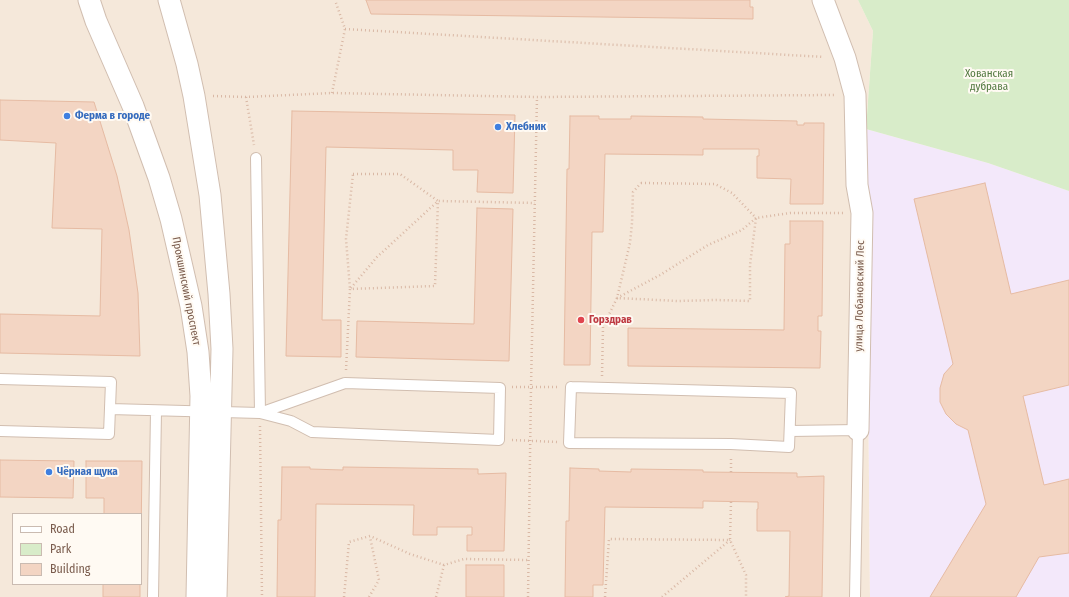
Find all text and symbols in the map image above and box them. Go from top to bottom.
park label: Хованская дубрава [965,67,1013,93]
place label: Ферма в городе [75,109,150,123]
marker: Ферма в городе [62,111,72,121]
place label: Хлебник [506,120,546,134]
marker: Хлебник [493,122,503,132]
street label: Прокшинский проспект [169,236,203,346]
street label: улица Лобановский Лес [852,240,868,352]
place label: Горздрав [589,313,632,327]
marker: Горздрав [576,315,586,325]
place label: Чёрная щука [57,465,118,479]
marker: Чёрная щука [44,467,54,477]
legend [12,513,142,585]
text: Road [50,522,75,536]
text: Park [50,542,71,556]
text: Building [50,562,90,576]

